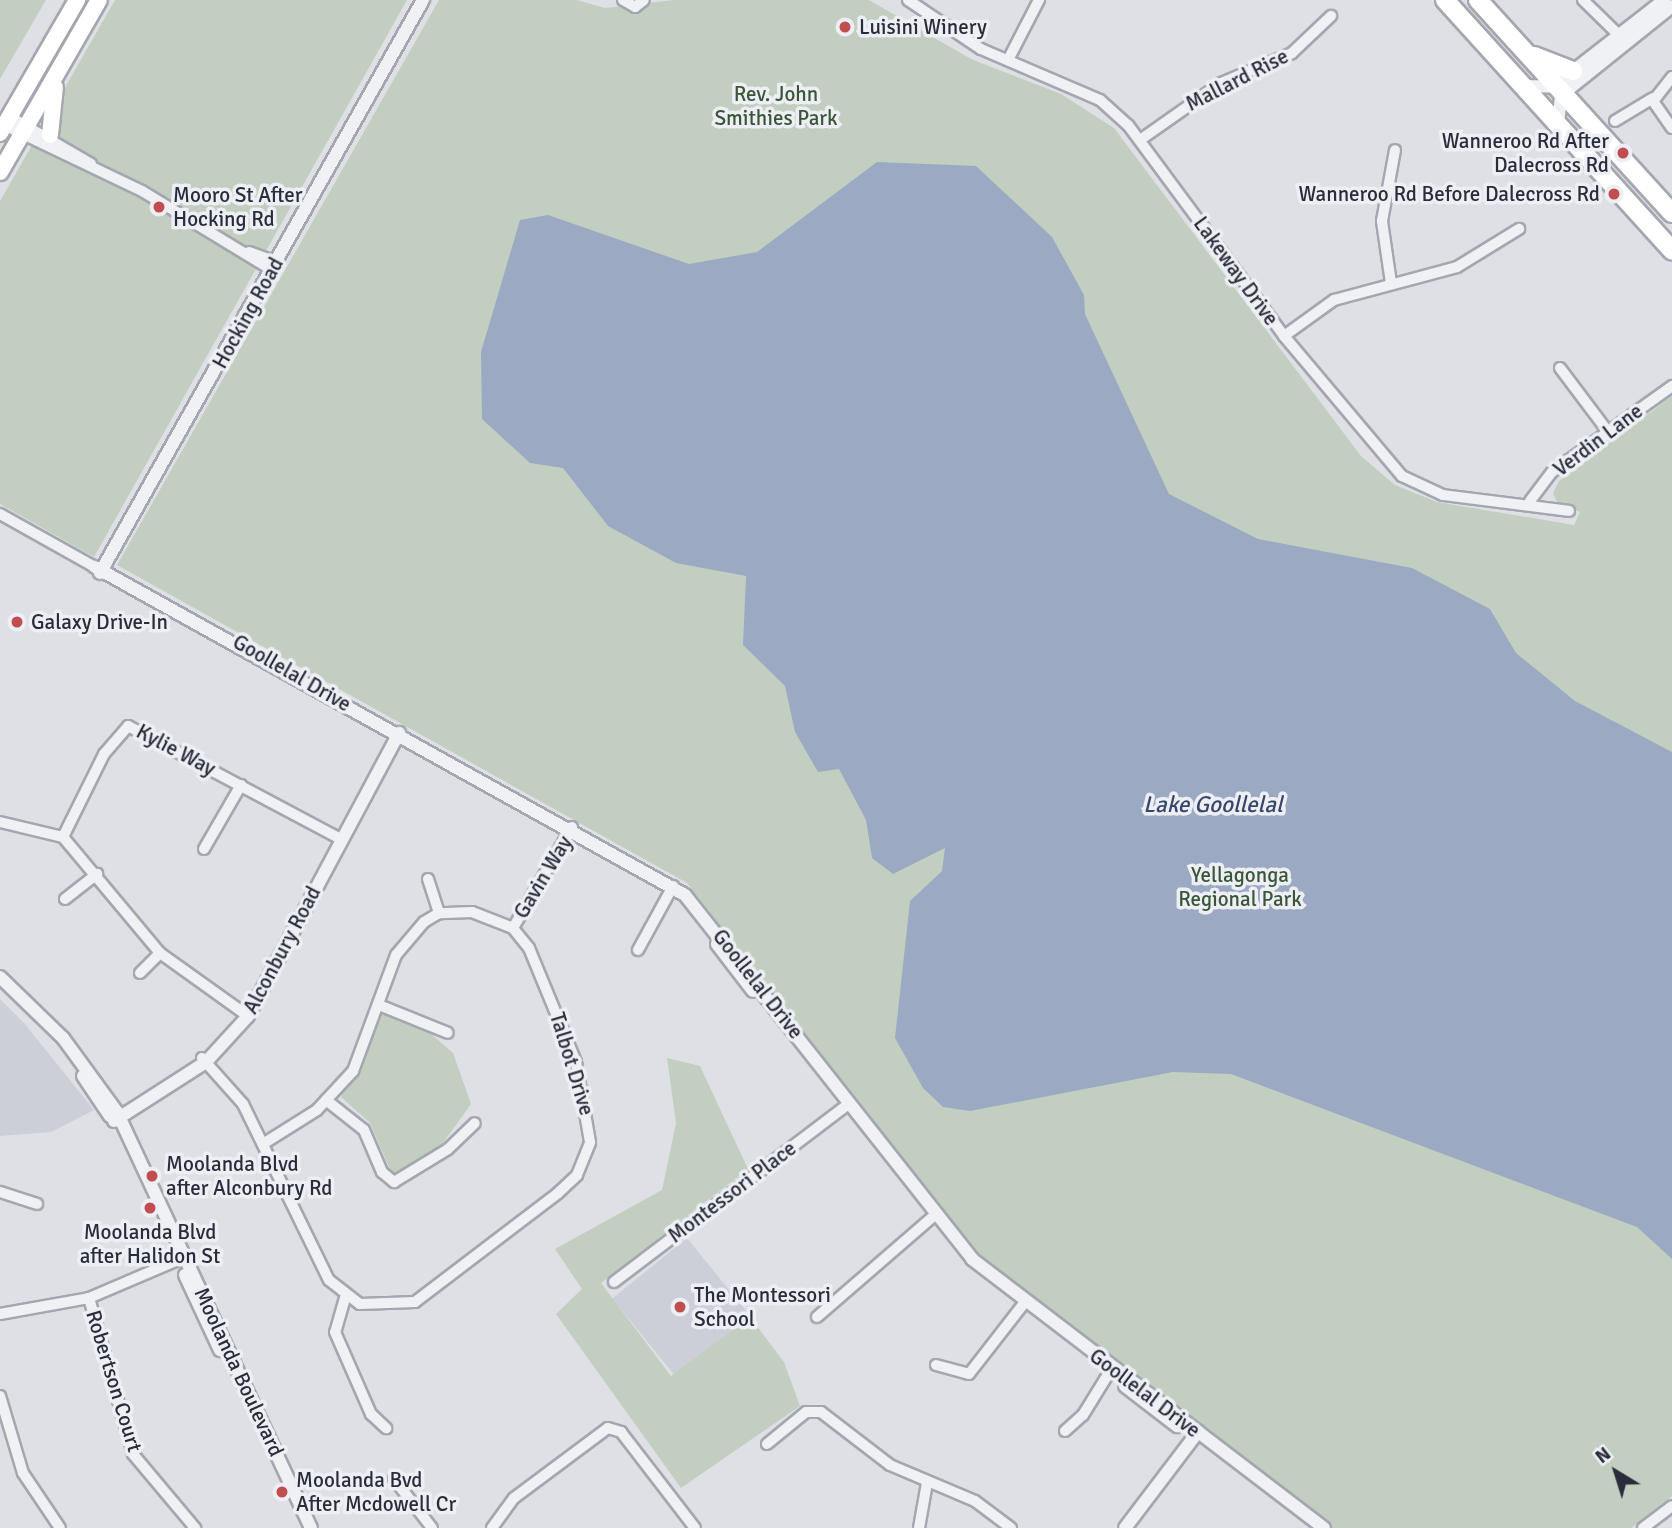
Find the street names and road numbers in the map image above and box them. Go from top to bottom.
street label: Mallard Rise [1182,43,1292,117]
street label: Lakeway Drive [1188,212,1284,330]
street label: Hocking Road [207,253,289,373]
street label: Verdin Lane [1548,398,1648,482]
street label: Goollelal Drive [228,629,356,717]
street label: Kylie Way [132,719,220,781]
street label: Gavin Way [508,831,578,923]
street label: Alconbury Road [238,882,326,1018]
street label: Goollelal Drive [707,924,809,1044]
street label: Talbot Drive [544,1009,600,1119]
street label: Montessori Place [663,1136,801,1248]
street label: Moolanda Boulevard [189,1283,289,1461]
street label: Robertson Court [80,1307,148,1455]
street label: Goollelal Drive [1085,1343,1205,1443]

